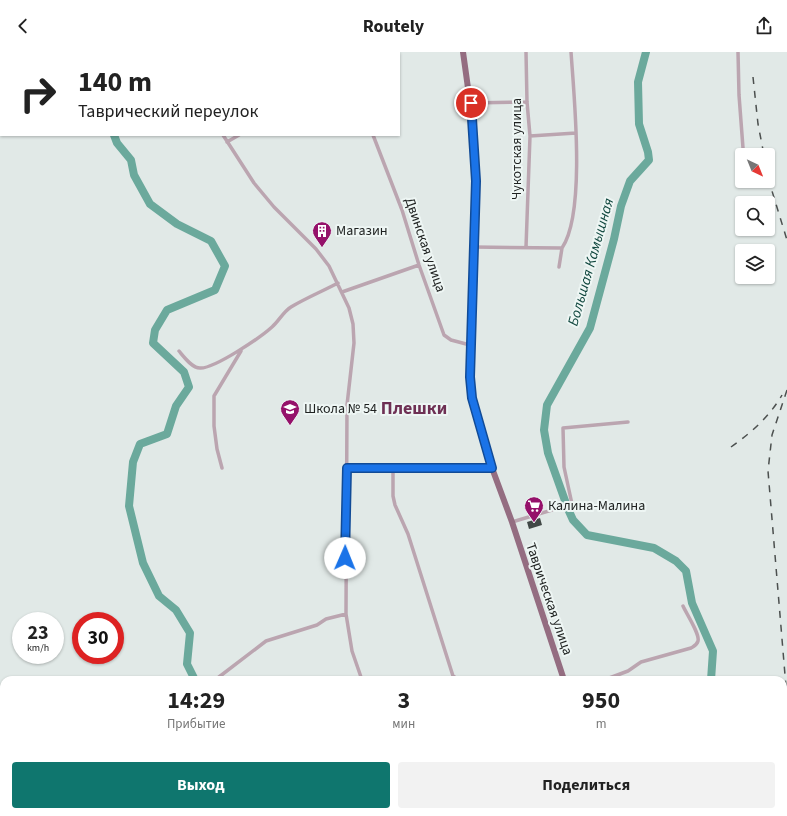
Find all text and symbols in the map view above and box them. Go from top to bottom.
text: Routely [363,14,424,39]
icon: back [12,15,34,37]
icon: share [753,15,775,37]
text: 140 m [78,62,152,102]
icon: right [12,68,64,120]
pin [454,86,488,120]
icon: arrive [460,92,482,114]
street label: Чукотская улица [507,98,527,200]
text: Таврический переулок [78,99,258,124]
north arrow [735,148,775,188]
map controls [735,148,775,284]
street label: Двинская улица [399,195,451,295]
water label: Большая Камышная [563,196,619,328]
button: search [735,196,775,236]
building icon: Магазин [311,220,333,248]
place label: Магазин [336,221,388,241]
button: layers [735,244,775,284]
district label: Плешки [381,396,447,421]
school or university icon: Школа № 54 [279,398,301,426]
place label: Школа № 54 [304,399,377,419]
supermarket icon: Калина-Малина [523,495,545,523]
place label: Калина-Малина [548,496,645,516]
position arrow [324,537,366,579]
street label: Таврическая улица [520,540,578,658]
speed limit sign: 30 [72,612,124,664]
text: 23 [27,619,49,647]
text: km/h [27,641,49,655]
text: 14:29 [167,683,225,718]
text: 3 [397,683,410,718]
text: 950 [582,683,620,718]
text: Прибытие [167,715,225,733]
text: мин [392,715,415,733]
text: m [596,715,606,733]
button: Выход [12,762,390,808]
button: Поделиться [398,762,775,808]

